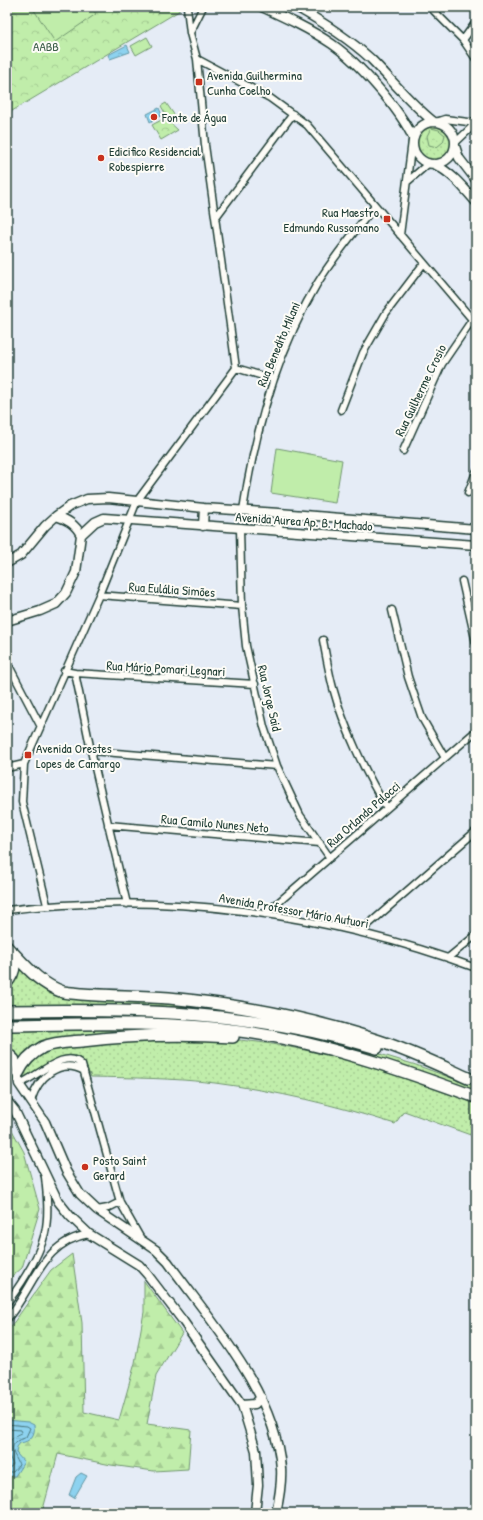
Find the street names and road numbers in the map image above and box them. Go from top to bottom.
street label: Rua Benedito Milani [252,299,304,389]
street label: Rua Guilherme Crosio [390,341,450,439]
street label: Avenida Aurea Ap. B. Machado [235,507,373,535]
street label: Rua Eulália Simões [128,577,216,601]
street label: Rua Mário Pomari Legnari [106,656,226,680]
street label: Rua Jorge Said [254,663,286,733]
street label: Rua Orlando Palocci [322,777,404,851]
street label: Rua Camilo Nunes Neto [161,809,269,837]
street label: Avenida Professor Mário Autuori [218,888,370,932]

